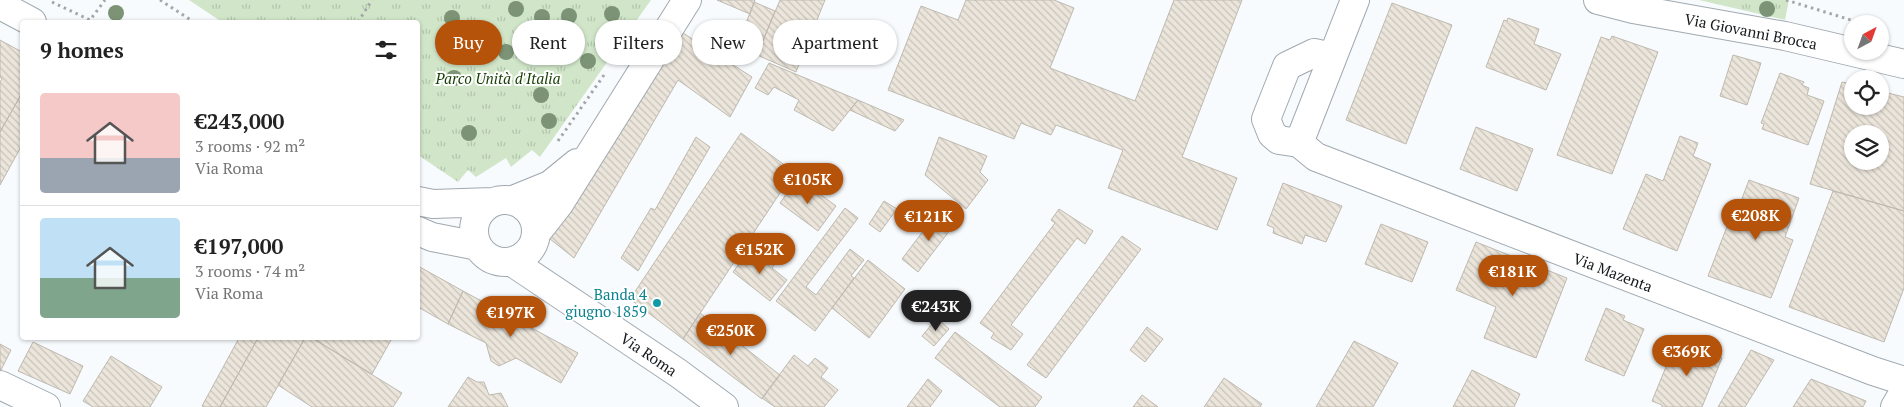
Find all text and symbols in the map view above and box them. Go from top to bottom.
street label: Via Giovanni Brocca [1683,8,1819,54]
north arrow [1844,15,1889,60]
map controls [1844,15,1889,170]
chip: Buy [435,20,502,65]
chip: Rent [512,20,585,65]
chip: Filters [595,20,682,65]
chip: New [692,20,763,65]
chip: Apartment [773,20,897,65]
text: 9 homes [40,36,124,64]
icon: filters [372,36,400,64]
park label: Parco Unità d'Italia [434,68,561,88]
button: locate [1844,70,1889,115]
text: €243,000 [195,107,284,135]
icon: home [80,113,140,173]
button: layers [1844,125,1889,170]
text: 3 rooms · 92 m² [195,135,305,157]
text: Via Roma [195,157,263,179]
pin: €105K [773,162,843,205]
text: €105K [784,168,832,190]
pin: €208K [1721,198,1791,241]
pin: €121K [894,200,964,242]
text: €208K [1732,204,1780,226]
text: €121K [905,205,953,227]
text: €197,000 [195,232,283,260]
pin: €152K [725,232,795,275]
icon: home [80,238,140,298]
text: €152K [736,238,784,260]
street label: Via Mazenta [1571,248,1656,296]
pin: €181K [1478,254,1548,297]
text: 3 rooms · 74 m² [195,260,305,282]
text: €181K [1489,260,1537,282]
text: Via Roma [195,282,263,304]
place label: Banda 4 giugno 1859 [565,284,647,321]
pin: €243K [901,290,971,332]
text: €243K [912,295,960,317]
pin: €197K [476,296,546,338]
marker: Banda 4 giugno 1859 [651,297,663,309]
text: €197K [487,301,535,323]
pin: €250K [696,314,766,356]
text: €250K [707,319,755,341]
street label: Via Roma [617,328,682,380]
pin: €369K [1652,334,1722,377]
text: €369K [1663,340,1711,362]

